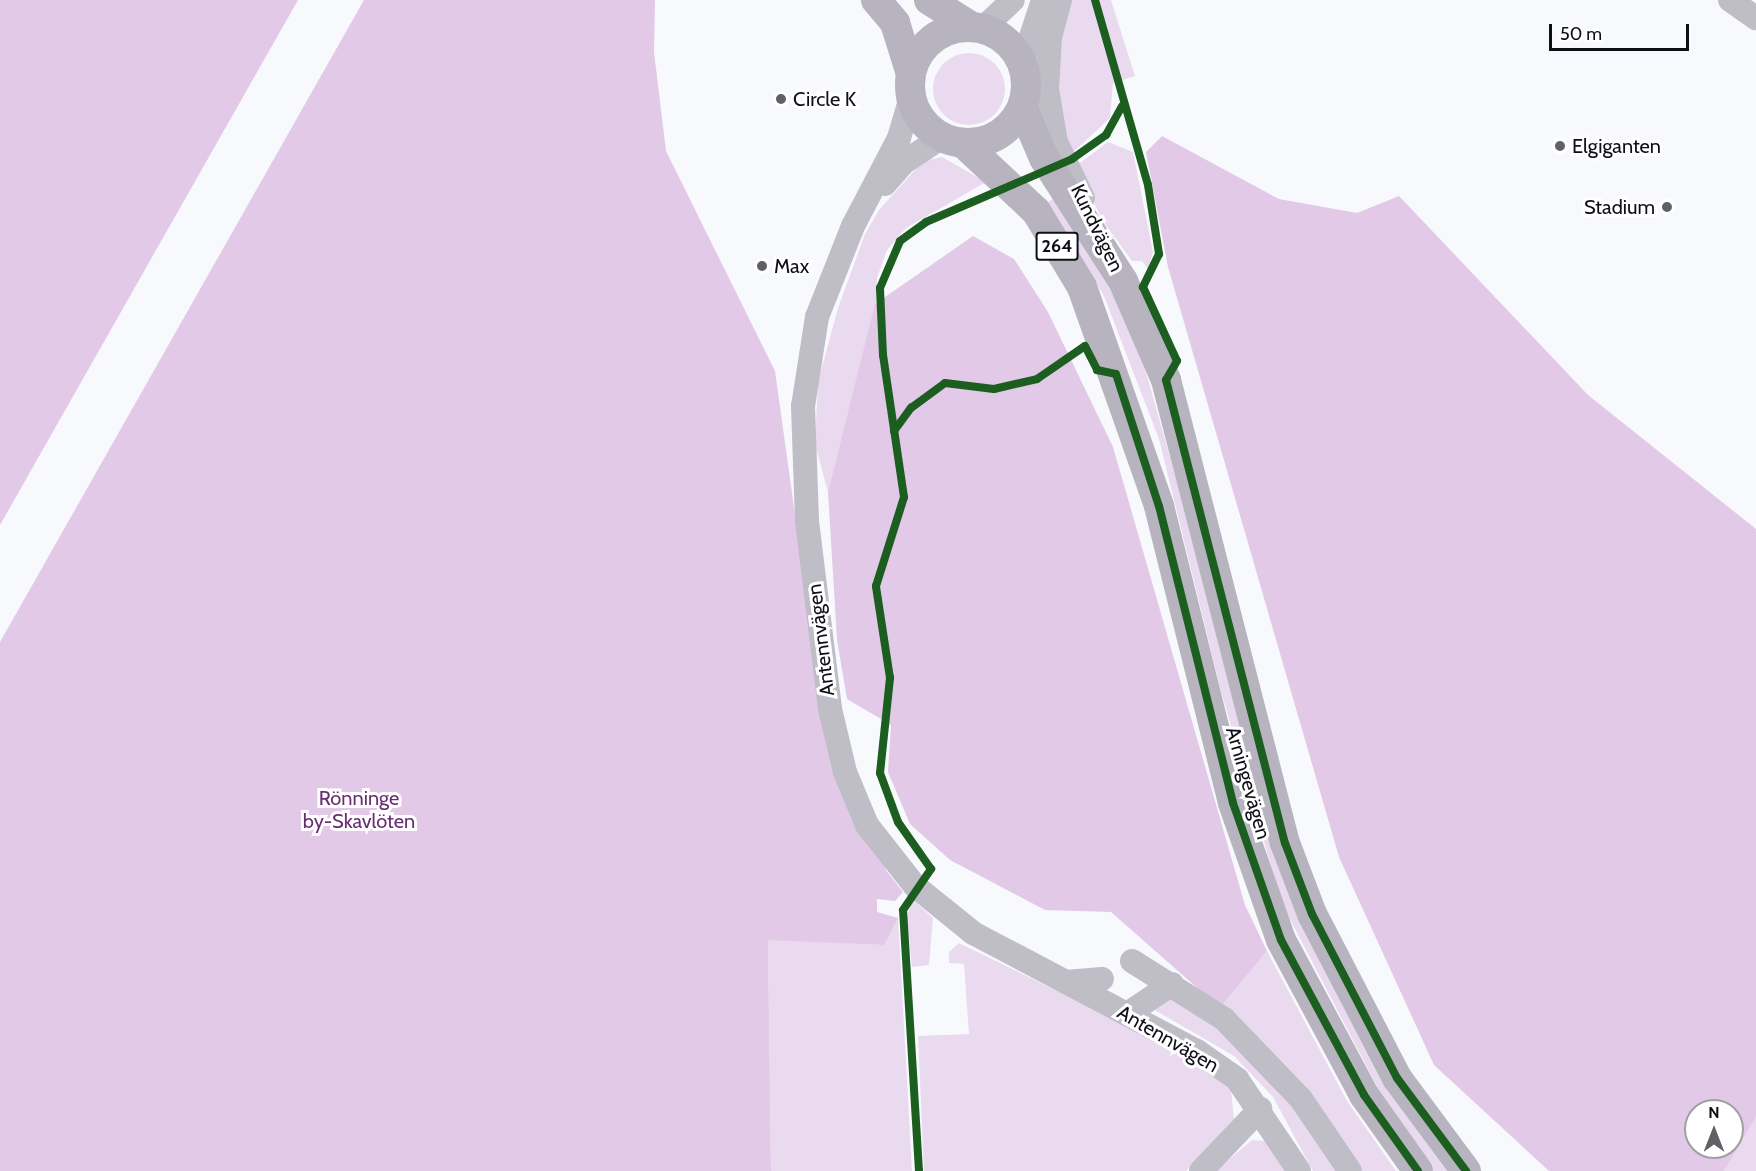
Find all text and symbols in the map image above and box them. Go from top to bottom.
scale bar [1552,12,1692,50]
text: 50 m [1560,23,1602,45]
place label: Circle K [793,87,856,111]
marker: Circle K [774,92,788,106]
place label: Elgiganten [1572,134,1661,158]
marker: Elgiganten [1553,139,1567,153]
street label: Kundvägen [1066,180,1128,276]
place label: Stadium [1584,195,1655,219]
marker: Stadium [1660,200,1674,214]
road number: 264 [1034,231,1080,261]
place label: Max [774,254,809,278]
marker: Max [755,259,769,273]
street label: Antennvägen [802,582,840,698]
street label: Arningevägen [1220,724,1276,842]
park label: Rönninge by-Skavlöten [303,787,415,834]
street label: Antennvägen [1113,1000,1223,1078]
north arrow [1684,1099,1744,1159]
text: N [1708,1103,1720,1122]

